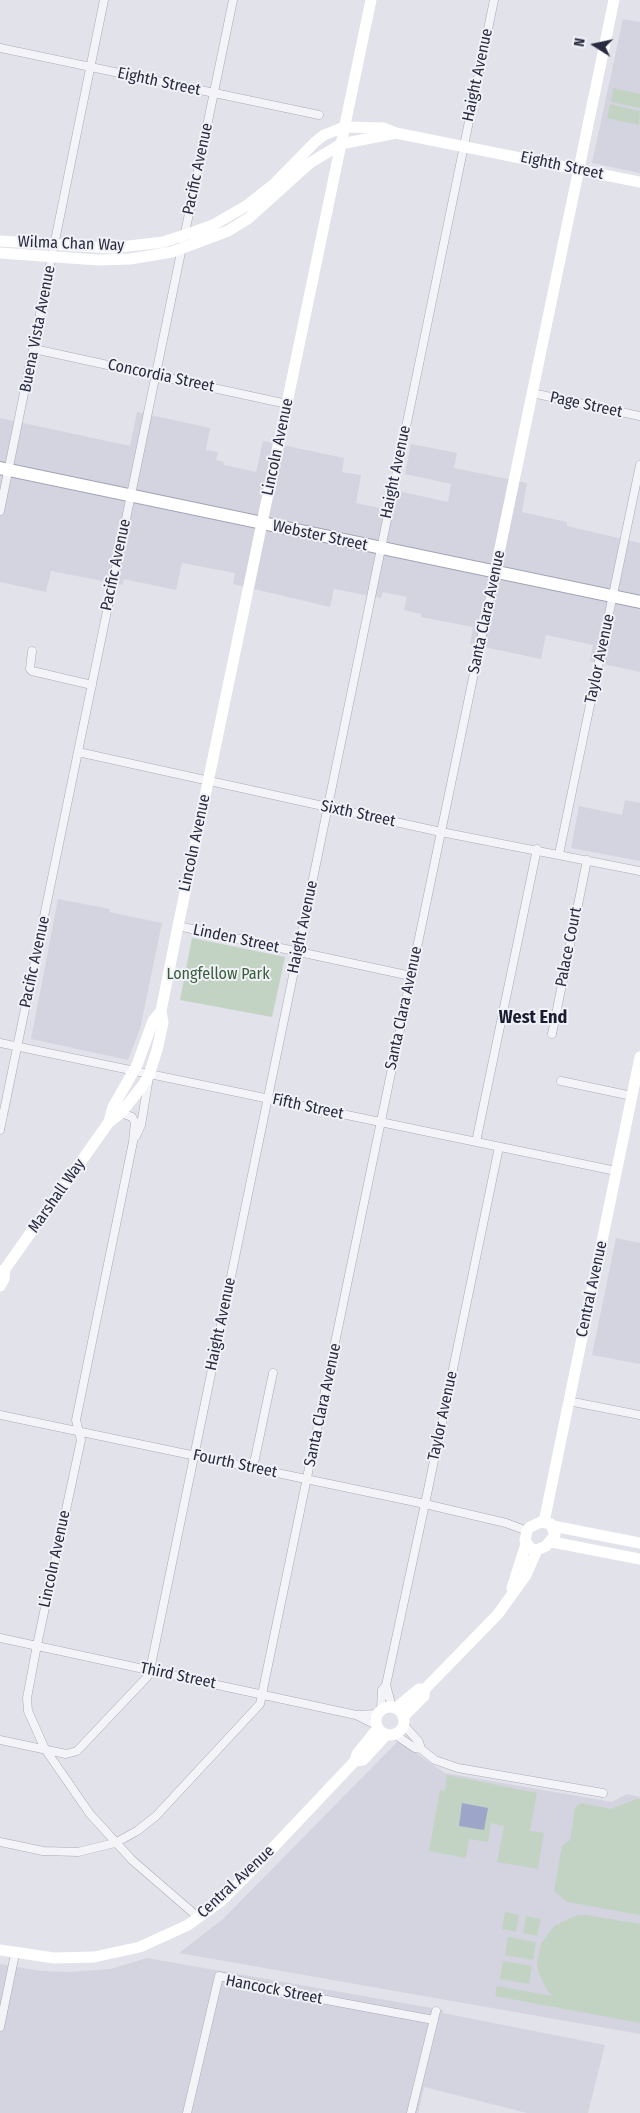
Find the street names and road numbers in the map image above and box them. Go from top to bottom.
street label: Haight Avenue [459,27,497,123]
street label: Eighth Street [116,64,202,100]
street label: Pacific Avenue [179,121,217,217]
street label: Eighth Street [519,148,605,184]
street label: Wilma Chan Way [17,233,125,255]
street label: Buena Vista Avenue [16,264,60,394]
street label: Concordia Street [106,355,216,397]
street label: Page Street [548,388,624,422]
street label: Lincoln Avenue [258,397,298,497]
street label: Haight Avenue [377,424,415,520]
street label: Pacific Avenue [97,517,135,613]
street label: Webster Street [271,517,369,555]
street label: Santa Clara Avenue [465,549,509,675]
street label: Taylor Avenue [581,612,619,706]
street label: Lincoln Avenue [175,793,215,893]
street label: Sixth Street [319,797,397,831]
street label: Haight Avenue [284,879,322,975]
street label: Palace Court [552,906,586,988]
street label: Pacific Avenue [16,914,54,1010]
street label: Linden Street [191,921,281,957]
street label: Santa Clara Avenue [382,945,426,1071]
street label: Fifth Street [271,1090,345,1124]
street label: Marshall Way [24,1155,90,1237]
street label: Central Avenue [572,1239,612,1339]
street label: Haight Avenue [202,1276,240,1372]
street label: Santa Clara Avenue [301,1342,345,1468]
street label: Taylor Avenue [424,1369,462,1463]
street label: Fourth Street [191,1446,279,1482]
street label: Lincoln Avenue [35,1509,75,1609]
street label: Third Street [138,1659,218,1693]
street label: Central Avenue [194,1841,278,1923]
street label: Hancock Street [224,1971,324,2009]

